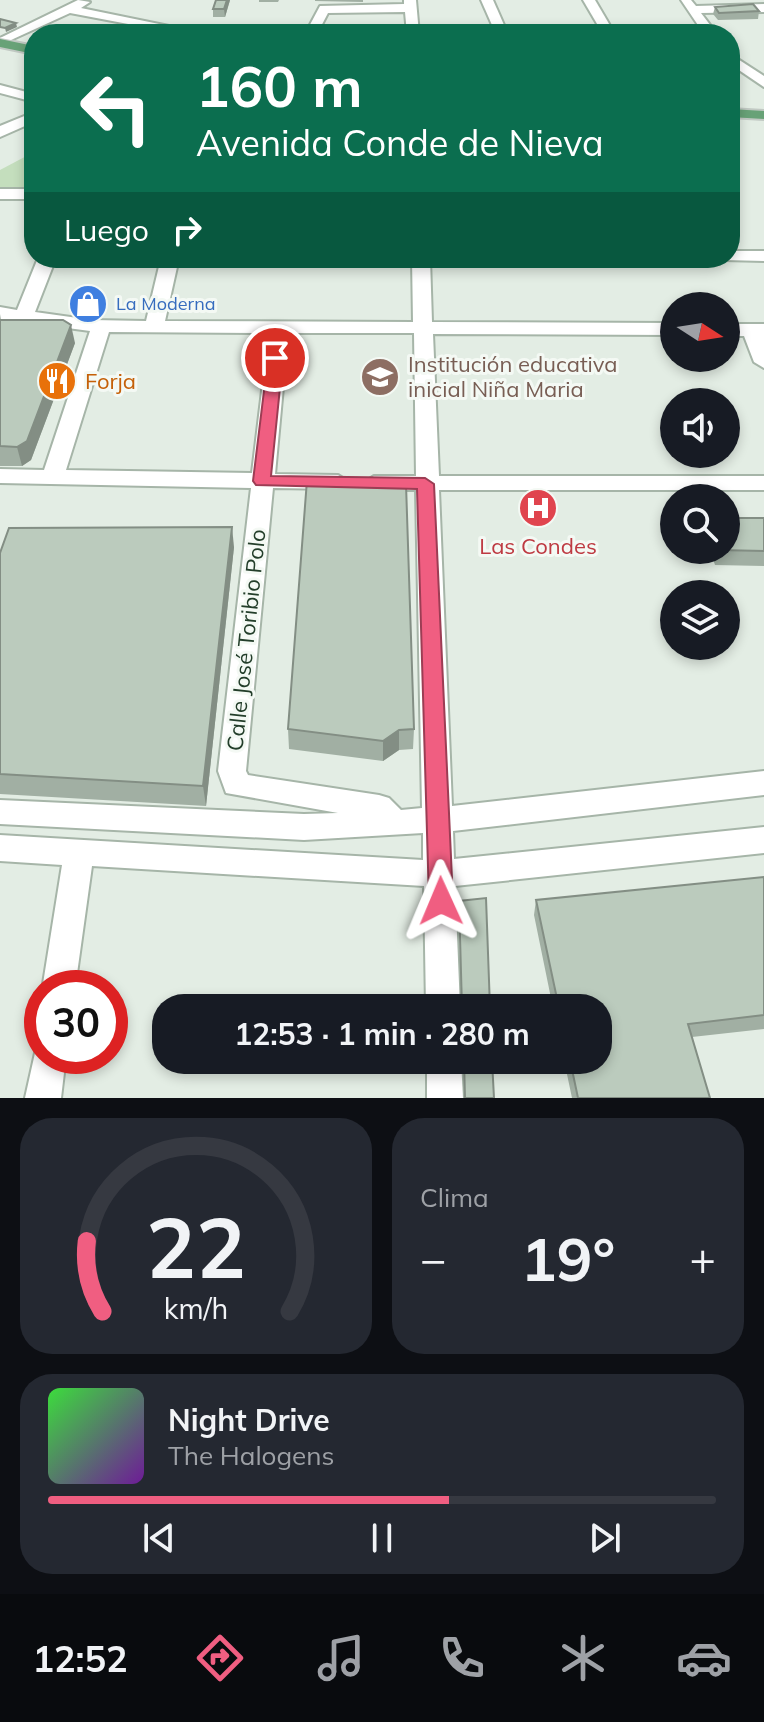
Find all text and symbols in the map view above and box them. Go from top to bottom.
text: 160 m [196,51,363,121]
icon: left [64,56,168,160]
text: Avenida Conde de Nieva [196,120,604,165]
icon: right [165,208,209,252]
text: Luego [64,211,149,249]
shop icon: La Moderna [67,283,109,325]
place label: La Moderna [116,292,216,315]
north arrow [660,292,740,372]
map controls [660,292,740,660]
pin [241,324,309,392]
icon: arrive [253,336,297,380]
place label: Institución educativa inicial Niña Maria [408,350,618,403]
school or university icon: Institución educativa inicial Niña Maria [359,356,401,398]
restaurant icon: Forja [36,360,78,402]
place label: Forja [85,367,136,395]
button: sound [660,388,740,468]
button: search [660,484,740,564]
hospital icon: Las Condes [517,487,559,529]
street label: Calle José Toribio Polo [220,528,272,752]
place label: Las Condes [479,532,597,560]
button: layers [660,580,740,660]
position arrow [399,859,483,943]
speed limit sign: 30 [24,970,128,1074]
text: 12:53 · 1 min · 280 m [234,1015,530,1053]
text: Clima [420,1181,489,1214]
text: 22 [146,1194,246,1299]
text: 19° [521,1221,615,1296]
text: − [420,1231,446,1286]
text: + [690,1231,716,1286]
text: km/h [164,1290,228,1326]
text: Night Drive [168,1401,330,1439]
text: The Halogens [168,1439,334,1472]
icon: previous [137,1516,181,1560]
icon: pause [360,1516,404,1560]
icon: next [583,1516,627,1560]
icon: directions [192,1630,248,1686]
icon: music [313,1630,369,1686]
icon: phone [434,1630,490,1686]
icon: climate [555,1630,611,1686]
icon: car [676,1630,732,1686]
text: 12:52 [32,1636,128,1681]

